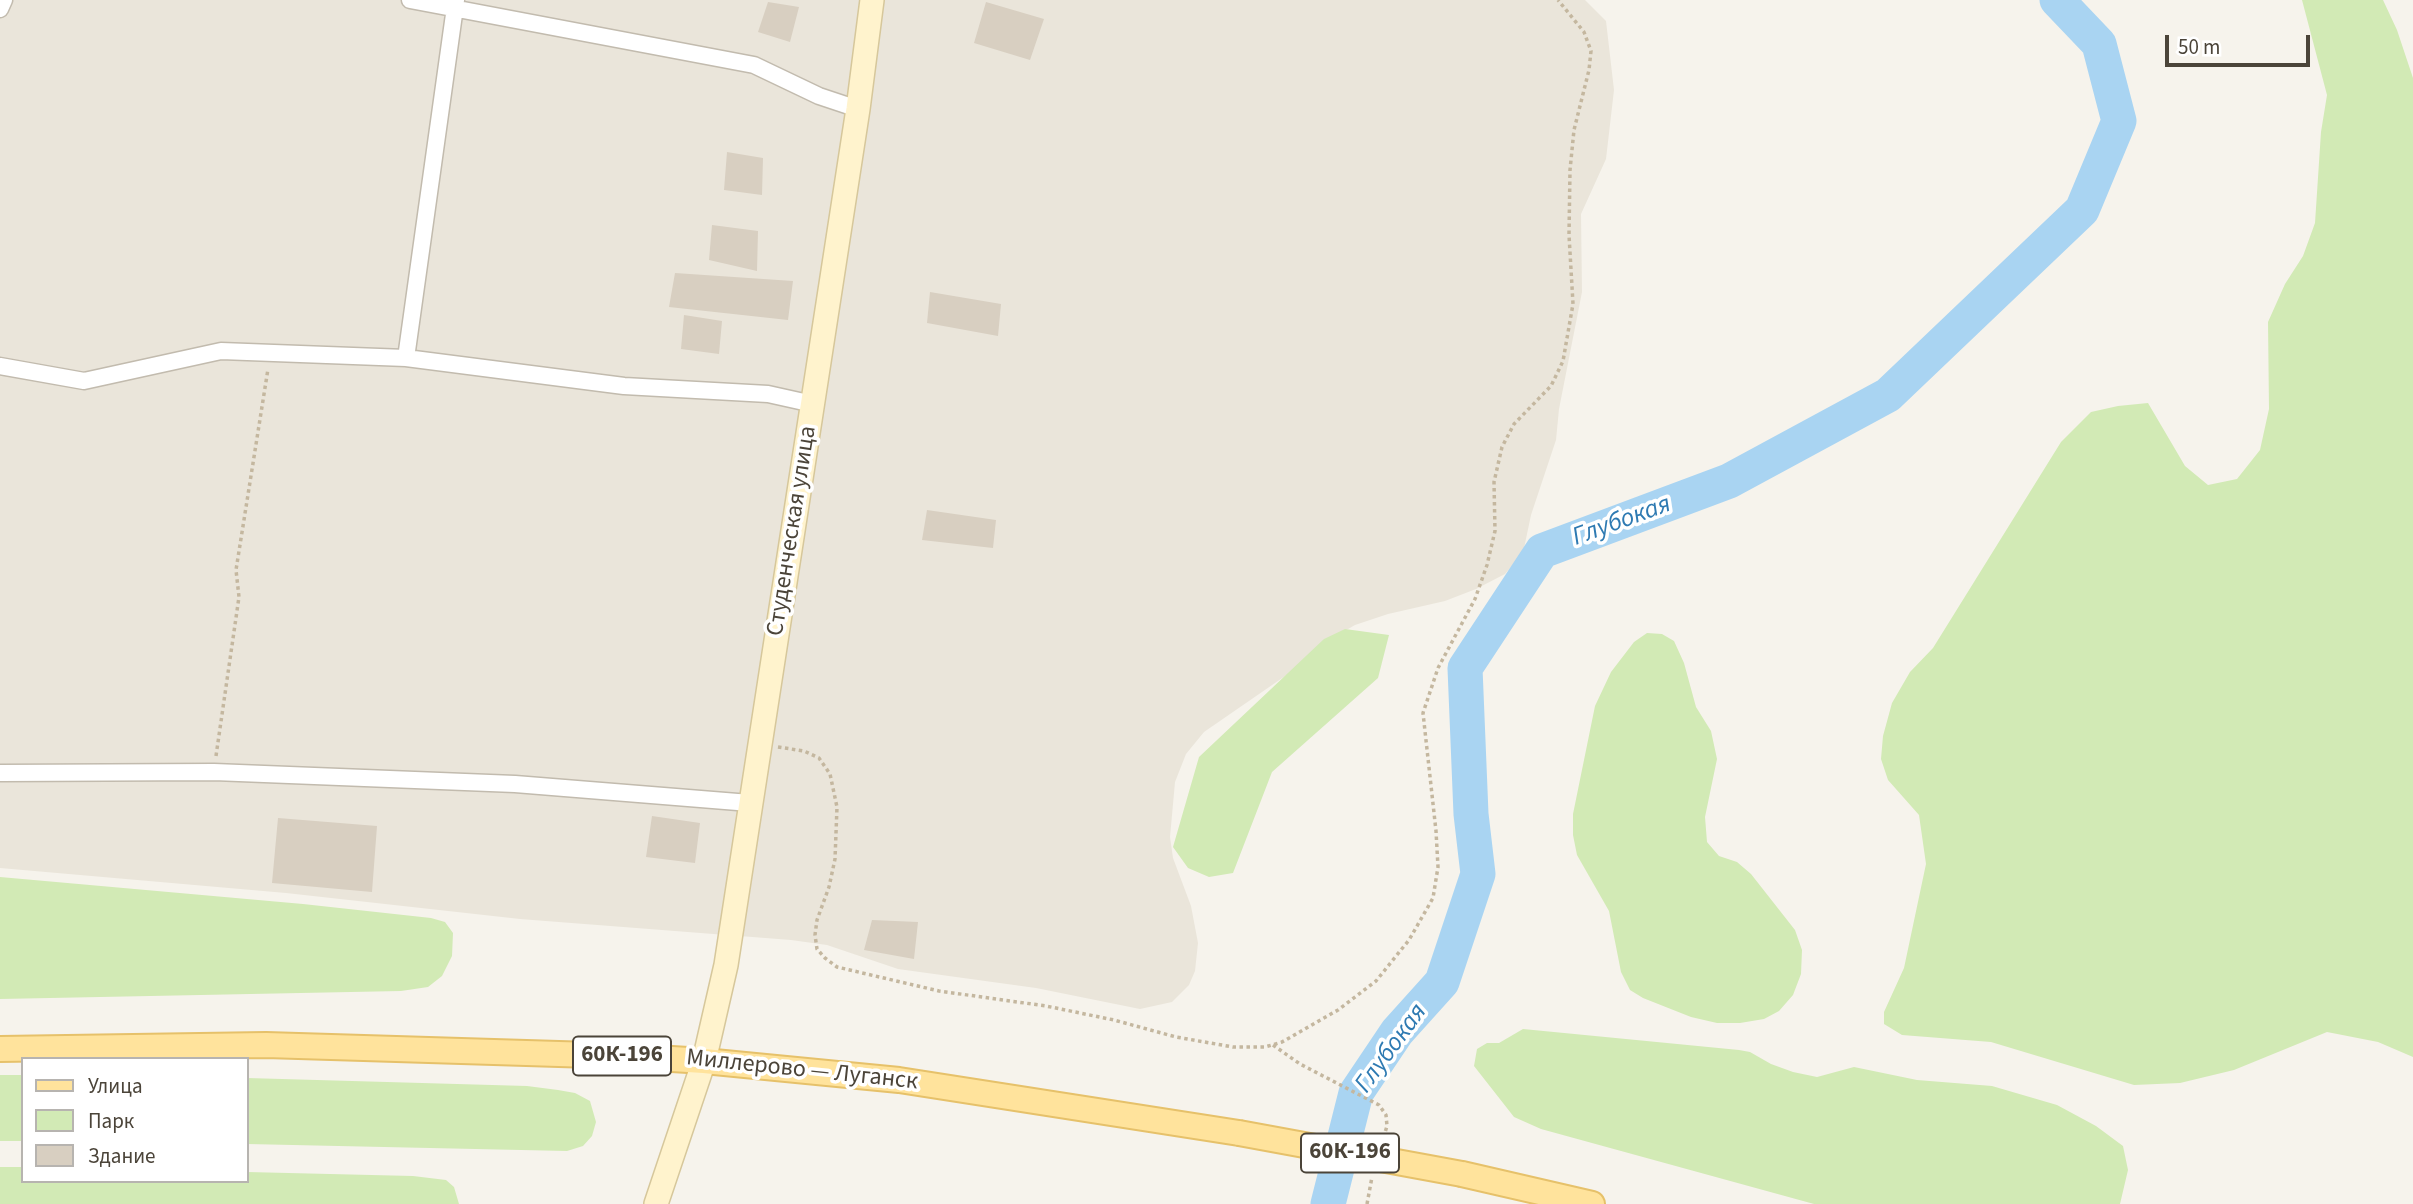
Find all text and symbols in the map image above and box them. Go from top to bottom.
scale bar [2168,21,2313,65]
text: 50 m [2178,32,2220,62]
street label: Студенческая улица [762,424,824,638]
water label: Глубокая [1568,490,1676,554]
water label: Глубокая [1349,998,1435,1100]
road number: 60К-196 [573,1036,671,1076]
street label: Миллерово — Луганск [685,1045,919,1097]
legend [21,1057,248,1183]
text: Улица [88,1071,143,1101]
text: Парк [88,1106,134,1136]
road number: 60К-196 [1301,1134,1399,1172]
text: Здание [88,1141,156,1171]

